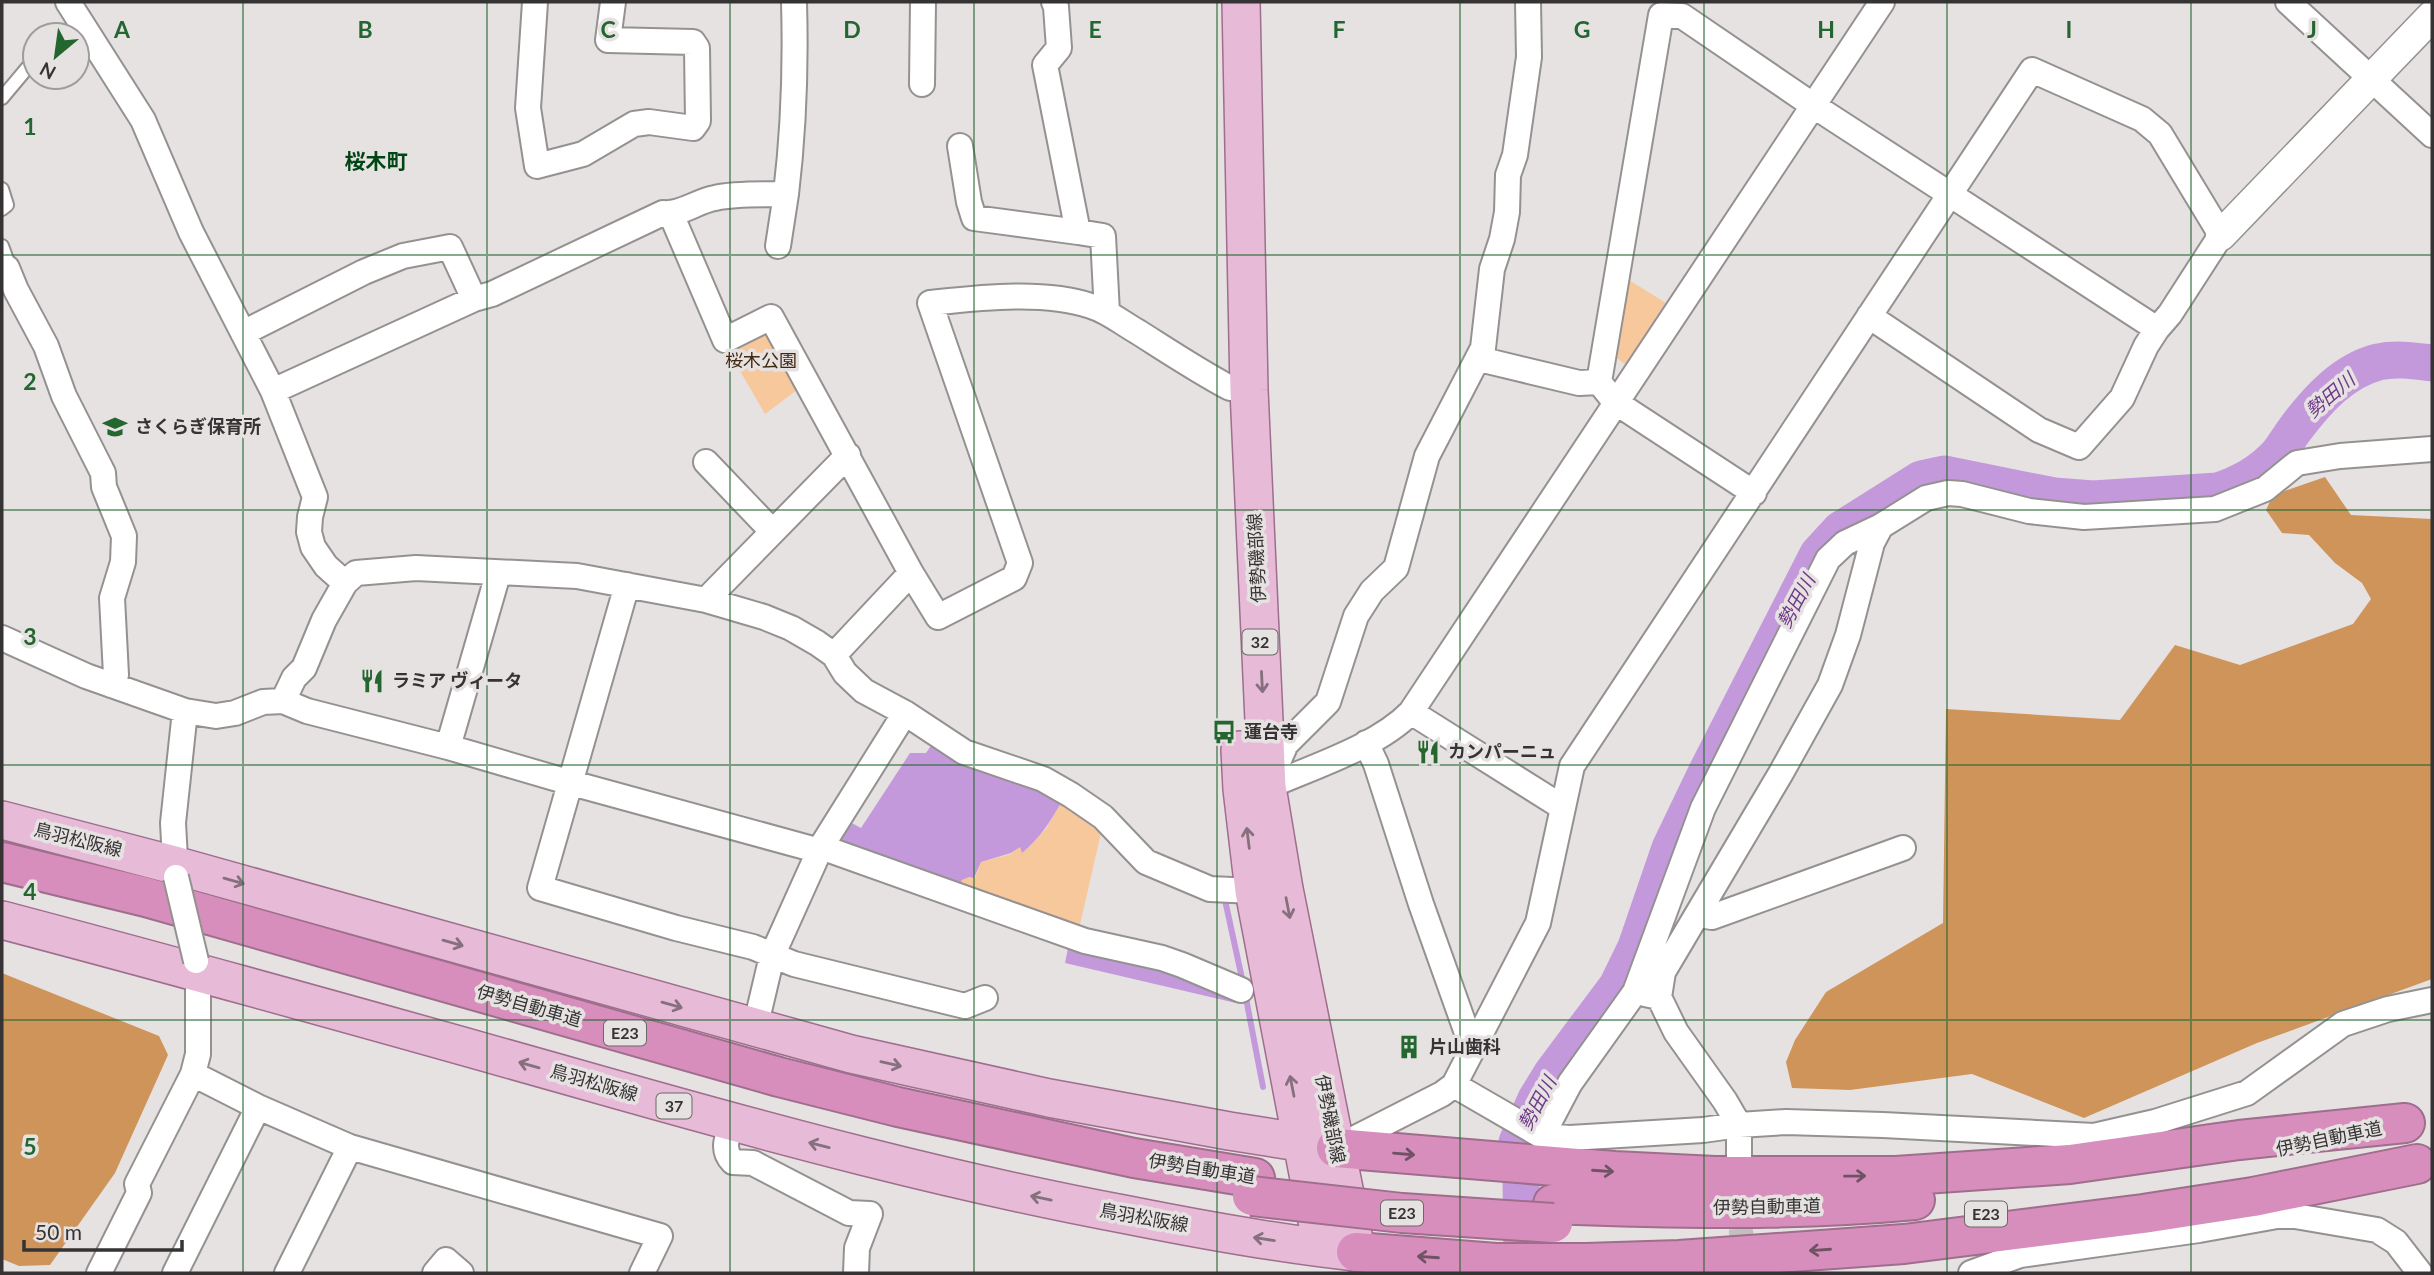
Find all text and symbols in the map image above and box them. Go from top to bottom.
text: A [113,15,131,43]
text: B [357,15,373,43]
text: C [600,15,616,43]
text: D [843,15,861,43]
text: E [1088,15,1102,43]
text: F [1332,15,1346,43]
text: G [1574,15,1590,43]
text: H [1817,15,1835,43]
text: I [2066,15,2072,43]
text: J [2307,15,2317,43]
north arrow [21,21,91,91]
text: N [36,58,59,85]
text: 1 [23,112,37,140]
district label: 桜木町 [345,148,408,173]
park label: 桜木公園 [725,349,797,371]
water label: 勢田川 [2300,366,2360,422]
text: 2 [23,367,37,395]
school or university icon: さくらぎ保育所 [101,413,129,441]
place label: さくらぎ保育所 [135,415,261,437]
street label: 伊勢磯部線 [1243,513,1269,604]
water label: 勢田川 [1772,568,1820,631]
text: 3 [23,622,37,650]
road number: 32 [1242,629,1278,654]
restaurant icon: ラミア ヴィータ [358,667,386,695]
place label: ラミア ヴィータ [392,669,522,691]
one-way arrow [1256,670,1269,693]
bus stop icon: 蓮台寺 [1210,718,1238,746]
place label: 蓮台寺 [1244,720,1298,742]
restaurant icon: カンパーニュ [1414,738,1442,766]
place label: カンパーニュ [1448,740,1556,762]
street label: 鳥羽松阪線 [32,817,125,861]
one-way arrow [1241,827,1254,850]
one-way arrow [222,876,244,889]
text: 4 [23,877,37,905]
one-way arrow [1281,896,1295,919]
one-way arrow [441,937,463,950]
street label: 伊勢自動車道 [474,980,584,1030]
one-way arrow [660,999,682,1012]
road number: E23 [604,1021,646,1046]
building icon: 片山歯科 [1395,1033,1423,1061]
place label: 片山歯科 [1429,1035,1501,1057]
one-way arrow [518,1058,541,1071]
one-way arrow [879,1058,902,1071]
street label: 鳥羽松阪線 [548,1059,641,1105]
water label: 勢田川 [1513,1070,1561,1133]
street label: 伊勢磯部線 [1312,1073,1350,1165]
one-way arrow [1284,1075,1298,1098]
road number: 37 [656,1094,692,1118]
street label: 伊勢自動車道 [2274,1116,2384,1160]
text: 5 [23,1132,37,1160]
one-way arrow [808,1138,831,1151]
one-way arrow [1393,1148,1415,1161]
street label: 伊勢自動車道 [1147,1149,1257,1187]
one-way arrow [1591,1165,1614,1178]
one-way arrow [1843,1170,1866,1183]
one-way arrow [1030,1190,1053,1204]
street label: 伊勢自動車道 [1713,1194,1821,1218]
street label: 鳥羽松阪線 [1098,1198,1190,1236]
road number: E23 [1381,1200,1423,1226]
road number: E23 [1965,1202,2007,1226]
scale bar [24,1208,182,1252]
text: 50 m [35,1219,82,1244]
one-way arrow [1253,1232,1276,1245]
one-way arrow [1810,1244,1832,1257]
one-way arrow [1417,1251,1440,1264]

